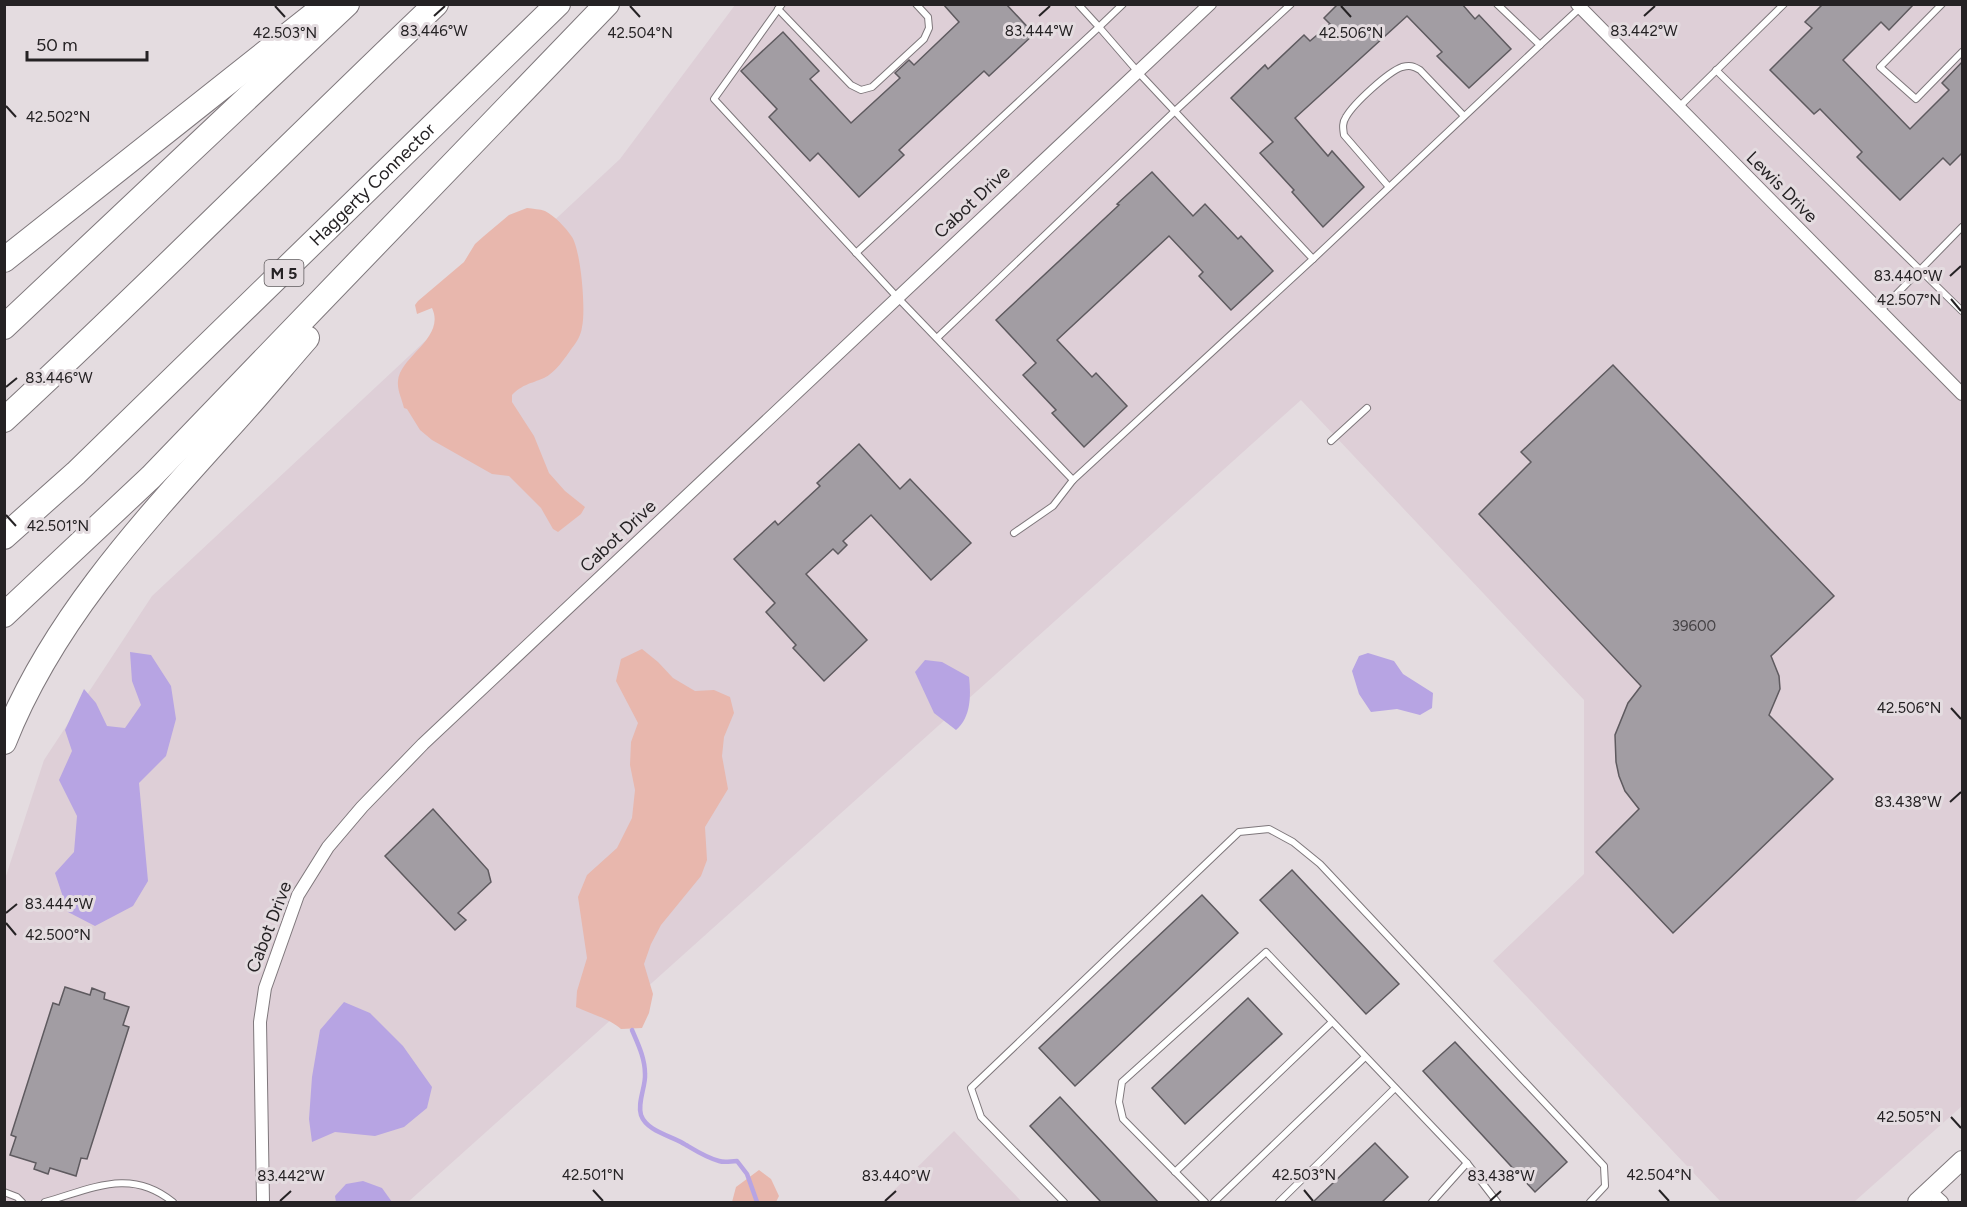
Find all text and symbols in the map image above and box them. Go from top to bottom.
text: 83.446°W [400,22,468,40]
text: 83.444°W [1005,22,1074,40]
text: 83.442°W [1610,22,1678,40]
scale bar [27,24,147,62]
text: 42.503°N [253,24,317,42]
text: 42.504°N [607,24,673,42]
text: 42.506°N [1319,24,1383,42]
text: 50 m [36,34,78,56]
text: 42.502°N [26,108,90,126]
street label: Haggerty Connector [305,118,440,251]
street label: Lewis Drive [1742,147,1822,227]
street label: Cabot Drive [929,161,1015,243]
road number: M 5 [264,260,304,286]
text: 83.440°W [1874,267,1943,285]
text: 42.507°N [1877,291,1941,309]
text: 83.446°W [25,369,93,387]
street label: Cabot Drive [575,495,661,577]
text: 42.501°N [27,517,89,535]
house number: 39600 [1672,617,1716,635]
text: 42.506°N [1877,699,1941,717]
text: 83.438°W [1874,793,1942,811]
street label: Cabot Drive [242,878,297,976]
text: 83.444°W [25,895,94,913]
text: 42.500°N [25,926,91,944]
text: 42.505°N [1877,1108,1941,1126]
text: 42.501°N [562,1166,624,1184]
text: 42.503°N [1272,1166,1336,1184]
text: 42.504°N [1626,1166,1692,1184]
text: 83.442°W [257,1167,325,1185]
text: 83.440°W [862,1167,931,1185]
text: 83.438°W [1467,1167,1535,1185]

